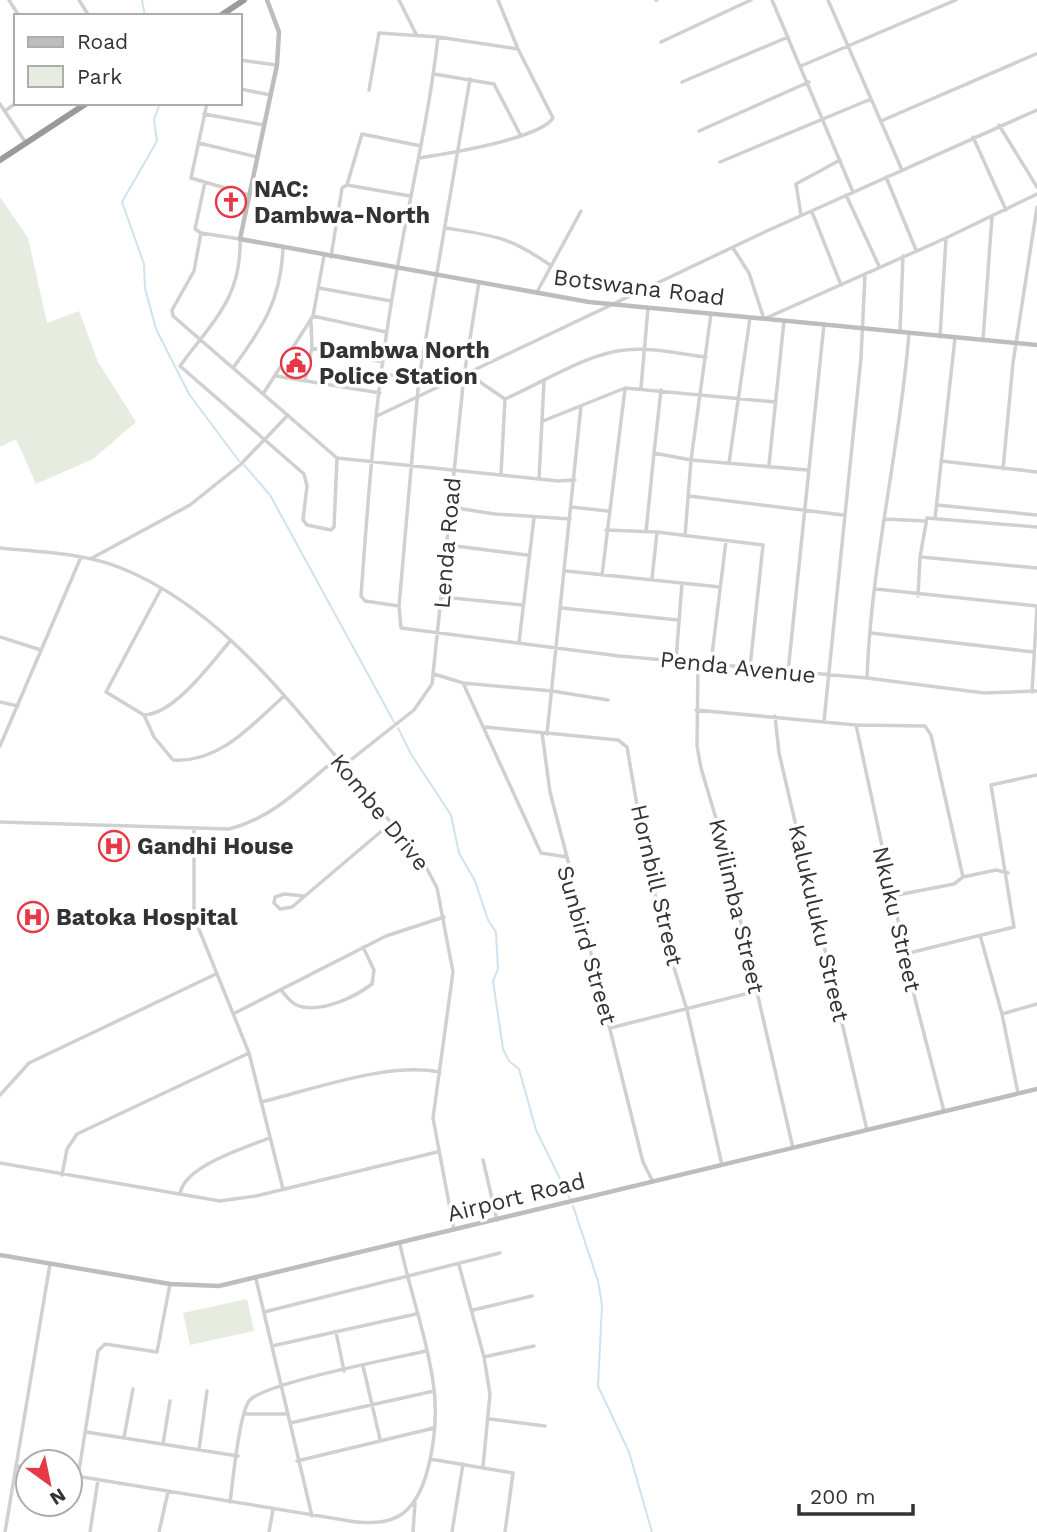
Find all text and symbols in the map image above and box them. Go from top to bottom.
legend [14,14,242,105]
text: Road [77,29,128,54]
text: Park [77,64,122,89]
place label: NAC: Dambwa-North [254,176,430,229]
church icon: NAC: Dambwa-North [214,185,248,219]
street label: Botswana Road [552,264,726,311]
place label: Dambwa North Police Station [319,337,490,390]
public building icon: Dambwa North Police Station [279,346,313,380]
street label: Lenda Road [428,476,467,610]
street label: Penda Avenue [659,646,817,689]
street label: Kombe Drive [324,748,435,876]
street label: Hornbill Street [625,802,688,969]
street label: Kwilimba Street [703,816,770,997]
street label: Kalukuluku Street [783,822,854,1025]
hospital icon: Gandhi House [97,829,131,863]
place label: Gandhi House [137,833,294,860]
street label: Nkuku Street [867,844,926,995]
street label: Sunbird Street [551,863,622,1028]
hospital icon: Batoka Hospital [16,900,50,934]
place label: Batoka Hospital [56,904,238,931]
street label: Airport Road [444,1167,588,1228]
north arrow [14,1448,84,1518]
scale bar [799,1472,913,1516]
text: N [46,1483,70,1510]
text: 200 m [810,1484,876,1509]

